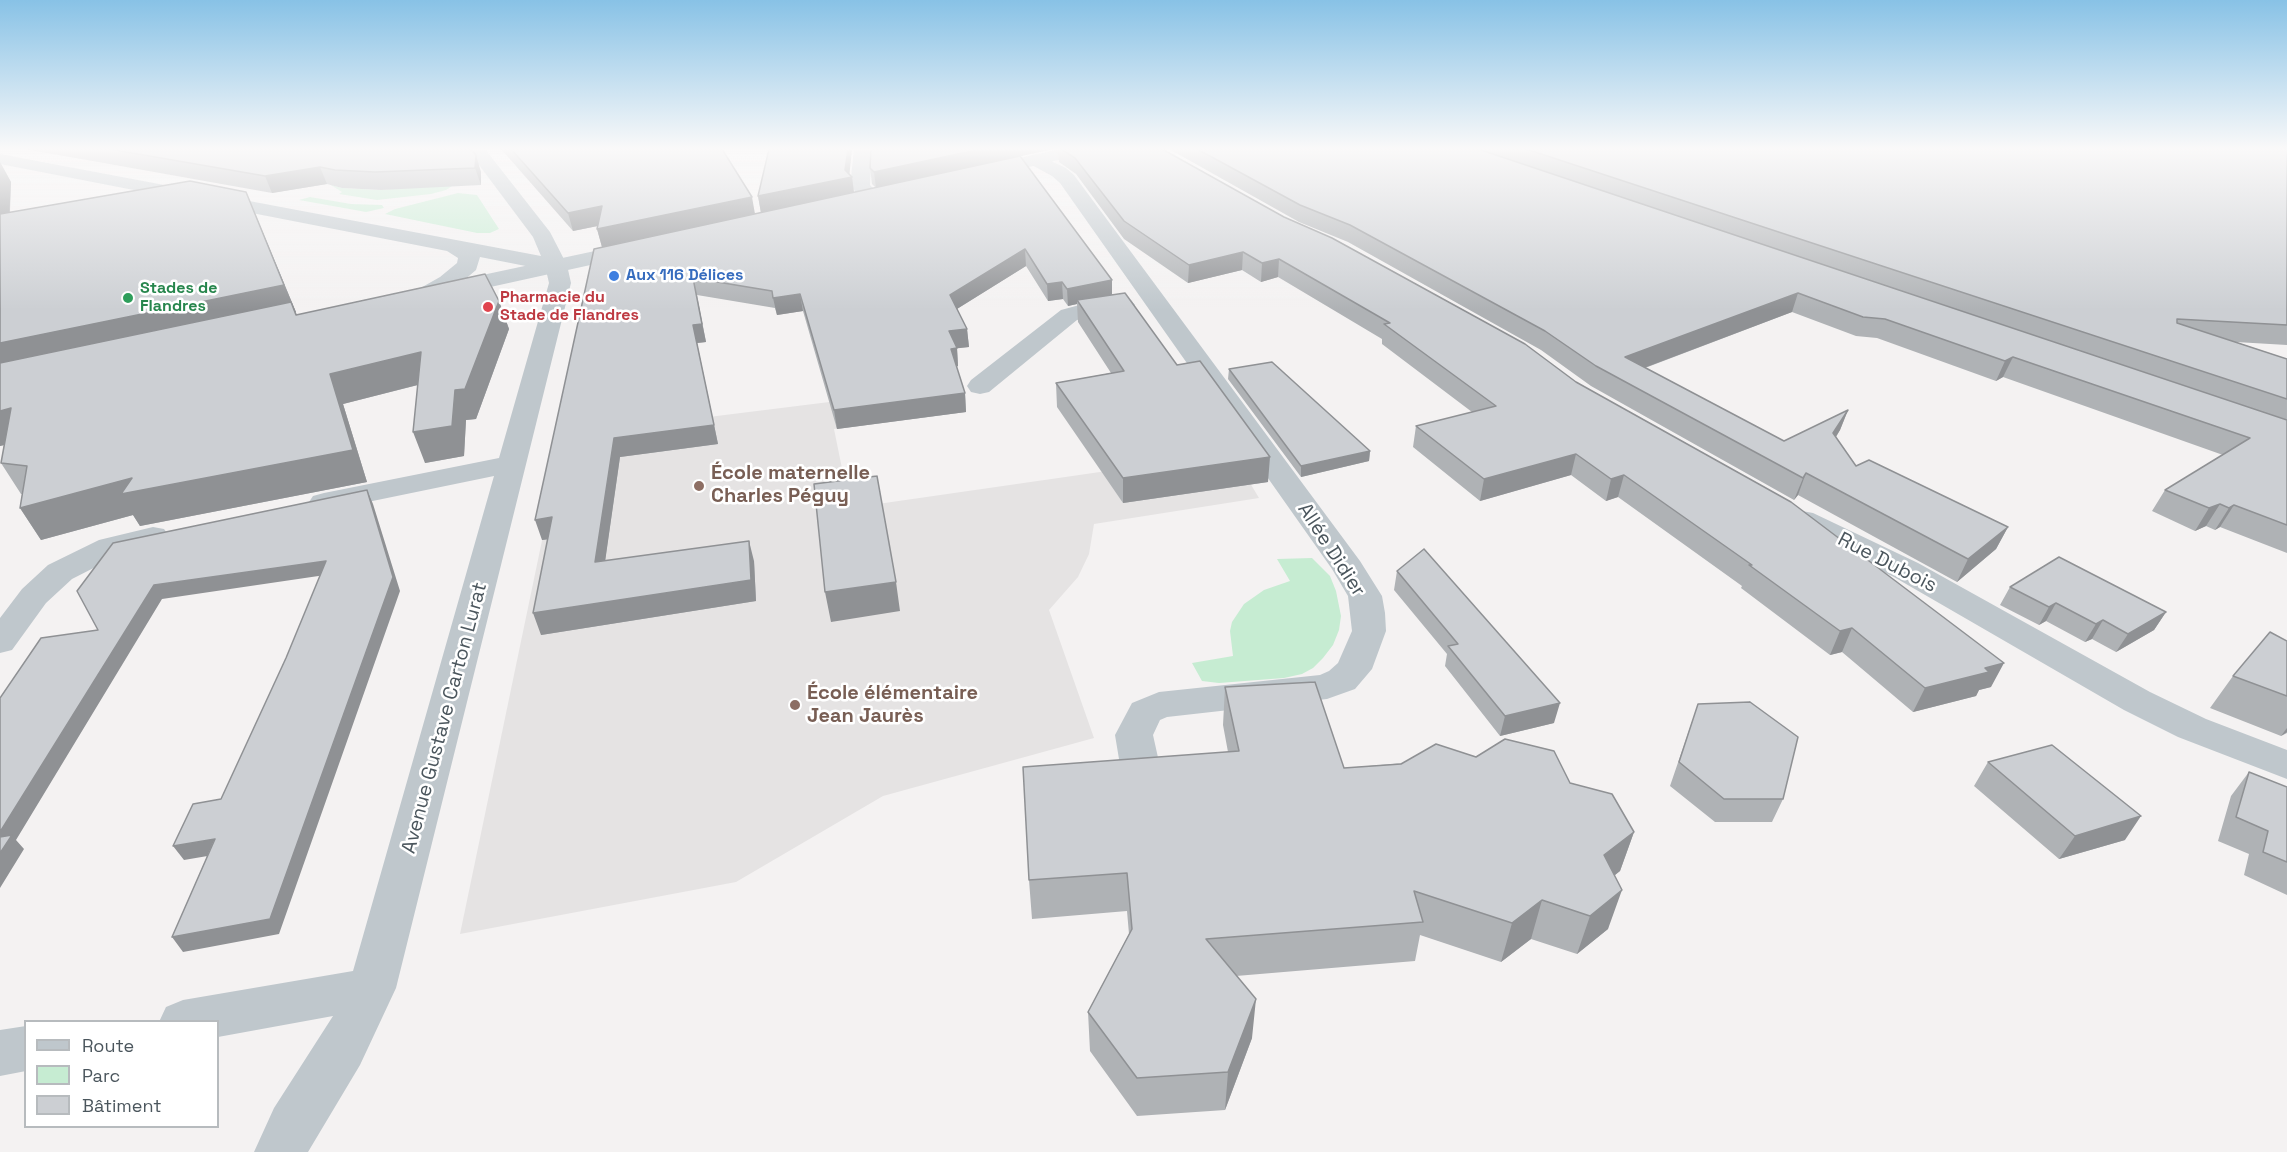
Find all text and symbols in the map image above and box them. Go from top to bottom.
place label: Aux 116 Délices [626,266,743,286]
marker: Aux 116 Délices [607,269,621,283]
place label: Stades de Flandres [140,279,217,317]
place label: Pharmacie du Stade de Flandres [500,288,639,326]
marker: Stades de Flandres [121,291,135,305]
marker: Pharmacie du Stade de Flandres [481,300,495,314]
place label: École maternelle Charles Péguy [711,462,870,509]
marker: École maternelle Charles Péguy [692,479,706,493]
street label: Allée Didier [1292,499,1370,601]
street label: Rue Dubois [1833,528,1941,598]
street label: Avenue Gustave Carton Lurat [397,580,493,856]
place label: École élémentaire Jean Jaurès [807,682,978,729]
marker: École élémentaire Jean Jaurès [788,698,802,712]
legend [24,1020,219,1128]
text: Route [82,1034,134,1057]
text: Parc [82,1064,120,1087]
text: Bâtiment [82,1094,162,1117]

